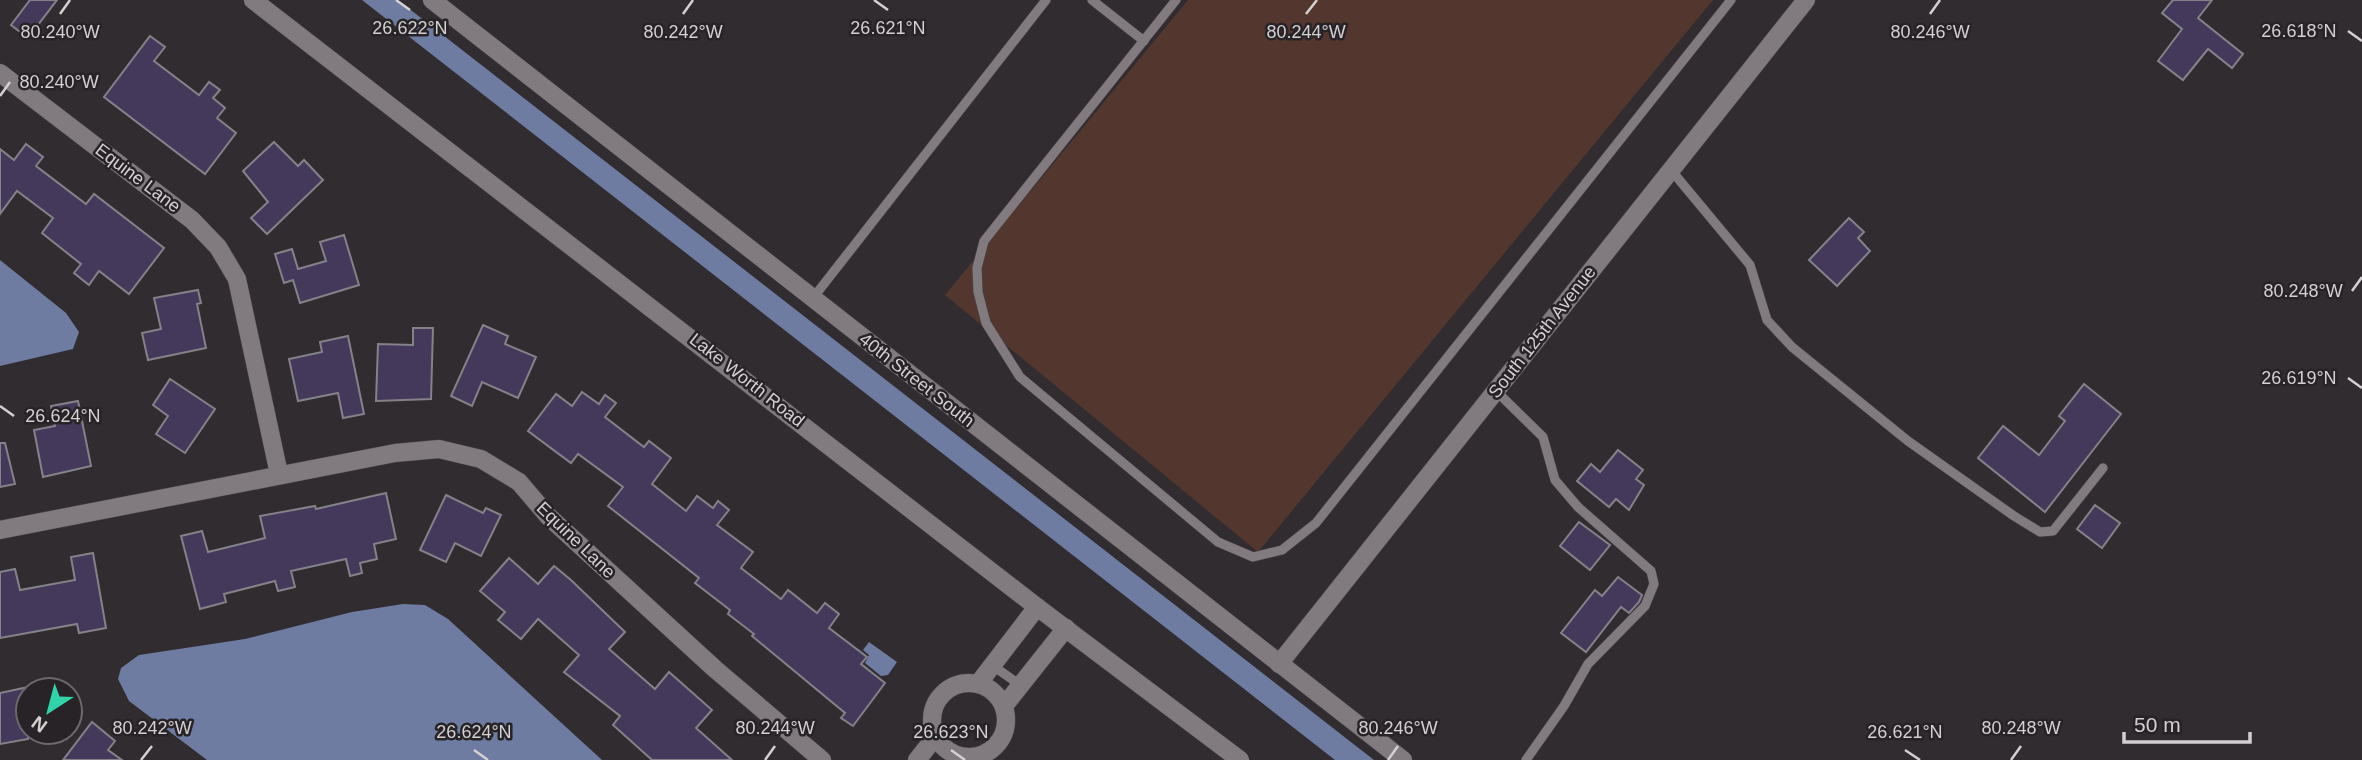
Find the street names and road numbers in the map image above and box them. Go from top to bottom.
street label: Equine Lane [92,140,184,216]
street label: South 125th Avenue [1484,262,1600,402]
street label: Lake Worth Road [686,329,808,431]
street label: 40th Street South [856,329,978,431]
street label: Equine Lane [533,498,619,582]

